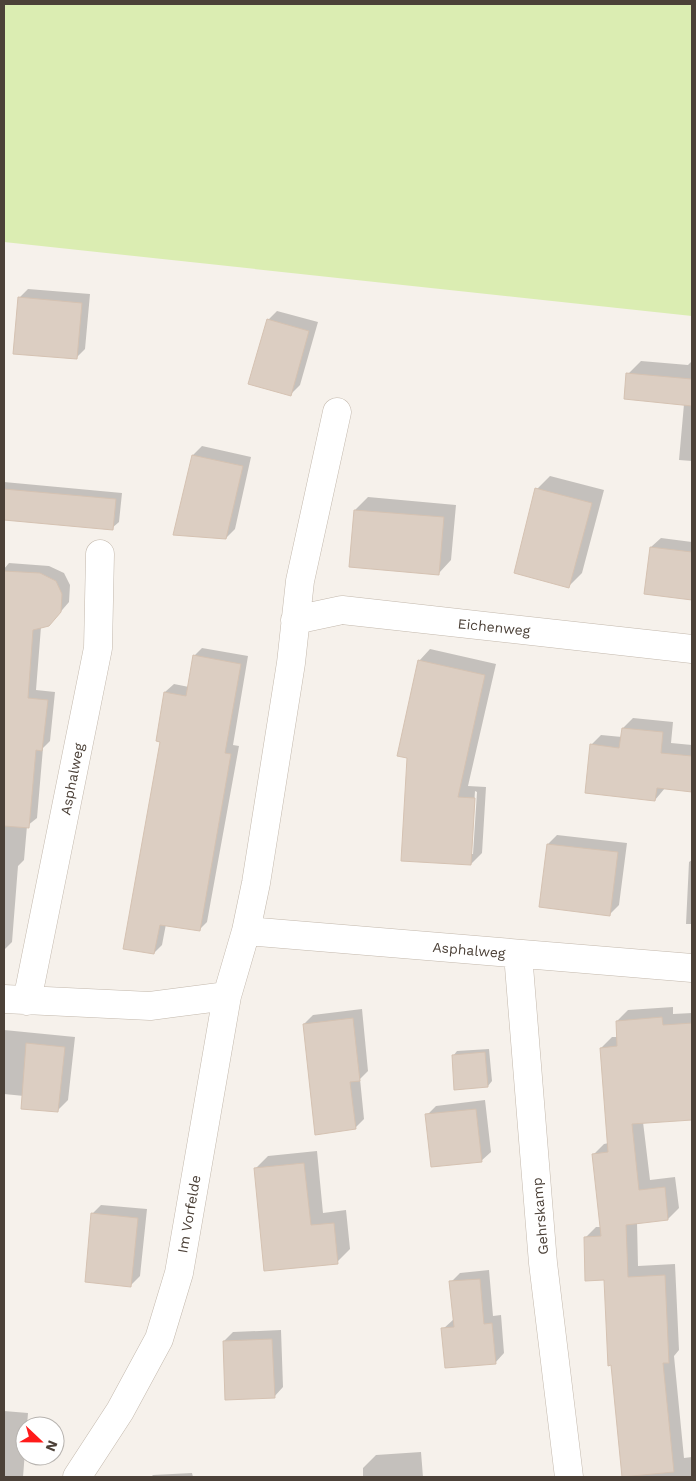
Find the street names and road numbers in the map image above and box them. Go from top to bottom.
street label: Eichenweg [457,615,532,639]
street label: Asphalweg [57,741,87,816]
street label: Asphalweg [432,939,507,961]
street label: Im Vorfelde [174,1174,204,1254]
street label: Gehrskamp [529,1177,551,1255]

